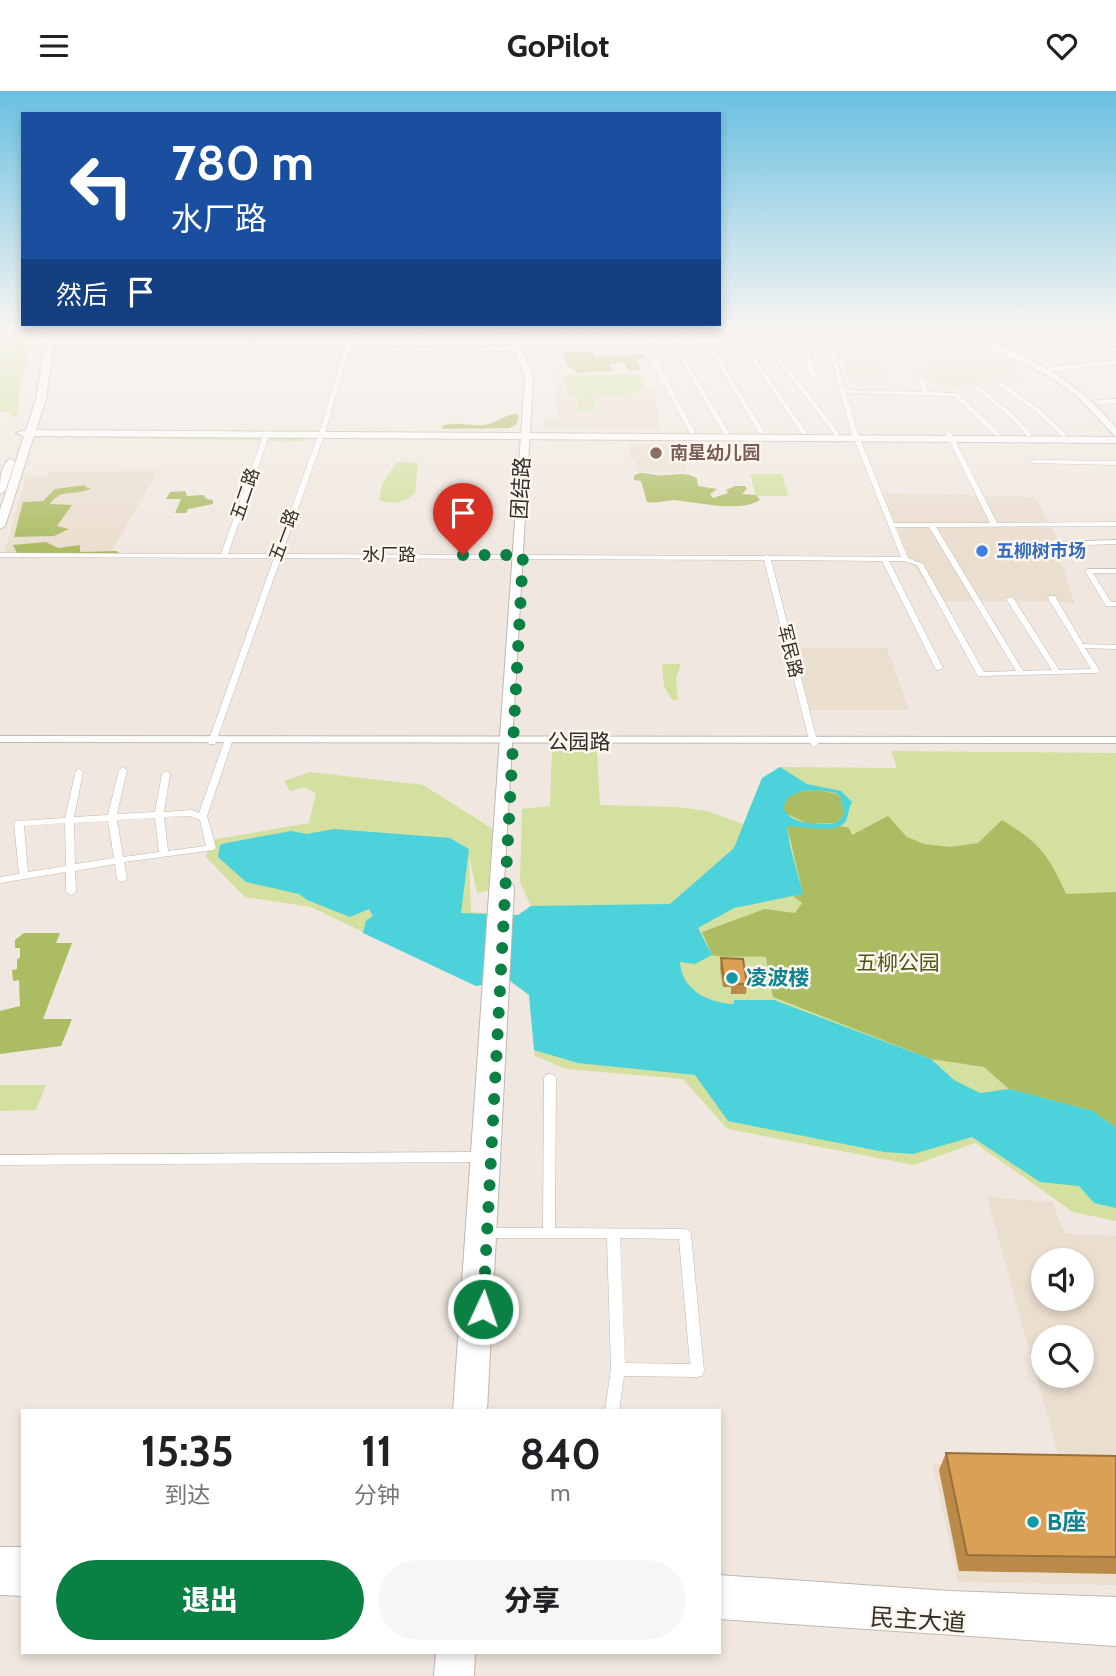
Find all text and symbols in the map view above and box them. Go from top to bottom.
text: GoPilot [507,26,609,65]
icon: menu [35,27,73,65]
icon: heart [1043,27,1081,65]
text: 780 m [171,133,314,192]
icon: left [56,140,147,231]
text: 水厂路 [171,199,267,238]
icon: arrive [122,273,160,311]
text: 然后 [56,279,108,311]
place label: 南星幼儿园 [670,442,760,464]
marker: 南星幼儿园 [648,445,664,461]
street label: 团结路 [506,456,535,520]
street label: 五二路 [226,465,264,523]
pin [433,483,493,555]
icon: arrive [444,494,482,532]
street label: 五一路 [264,506,304,564]
place label: 五柳树市场 [996,540,1086,562]
marker: 五柳树市场 [974,543,990,559]
street label: 水厂路 [362,544,416,566]
street label: 军民路 [773,622,807,680]
street label: 公园路 [548,729,611,754]
park label: 五柳公园 [856,950,940,975]
place label: 凌波楼 [746,965,809,990]
marker: 凌波楼 [724,970,740,986]
map controls [1031,1248,1094,1388]
button: sound [1031,1248,1094,1311]
position arrow [446,1272,520,1346]
button: search [1031,1325,1094,1388]
text: 15:35 [141,1425,234,1477]
text: 11 [361,1425,392,1477]
text: 840 [520,1428,601,1480]
text: m [550,1479,570,1507]
text: 到达 [164,1481,210,1509]
text: 分钟 [354,1481,400,1509]
place label: B座 [1047,1507,1086,1536]
marker: B座 [1025,1514,1041,1530]
button: 退出 [56,1560,364,1640]
button: 分享 [378,1560,686,1640]
street label: 民主大道 [869,1602,967,1637]

